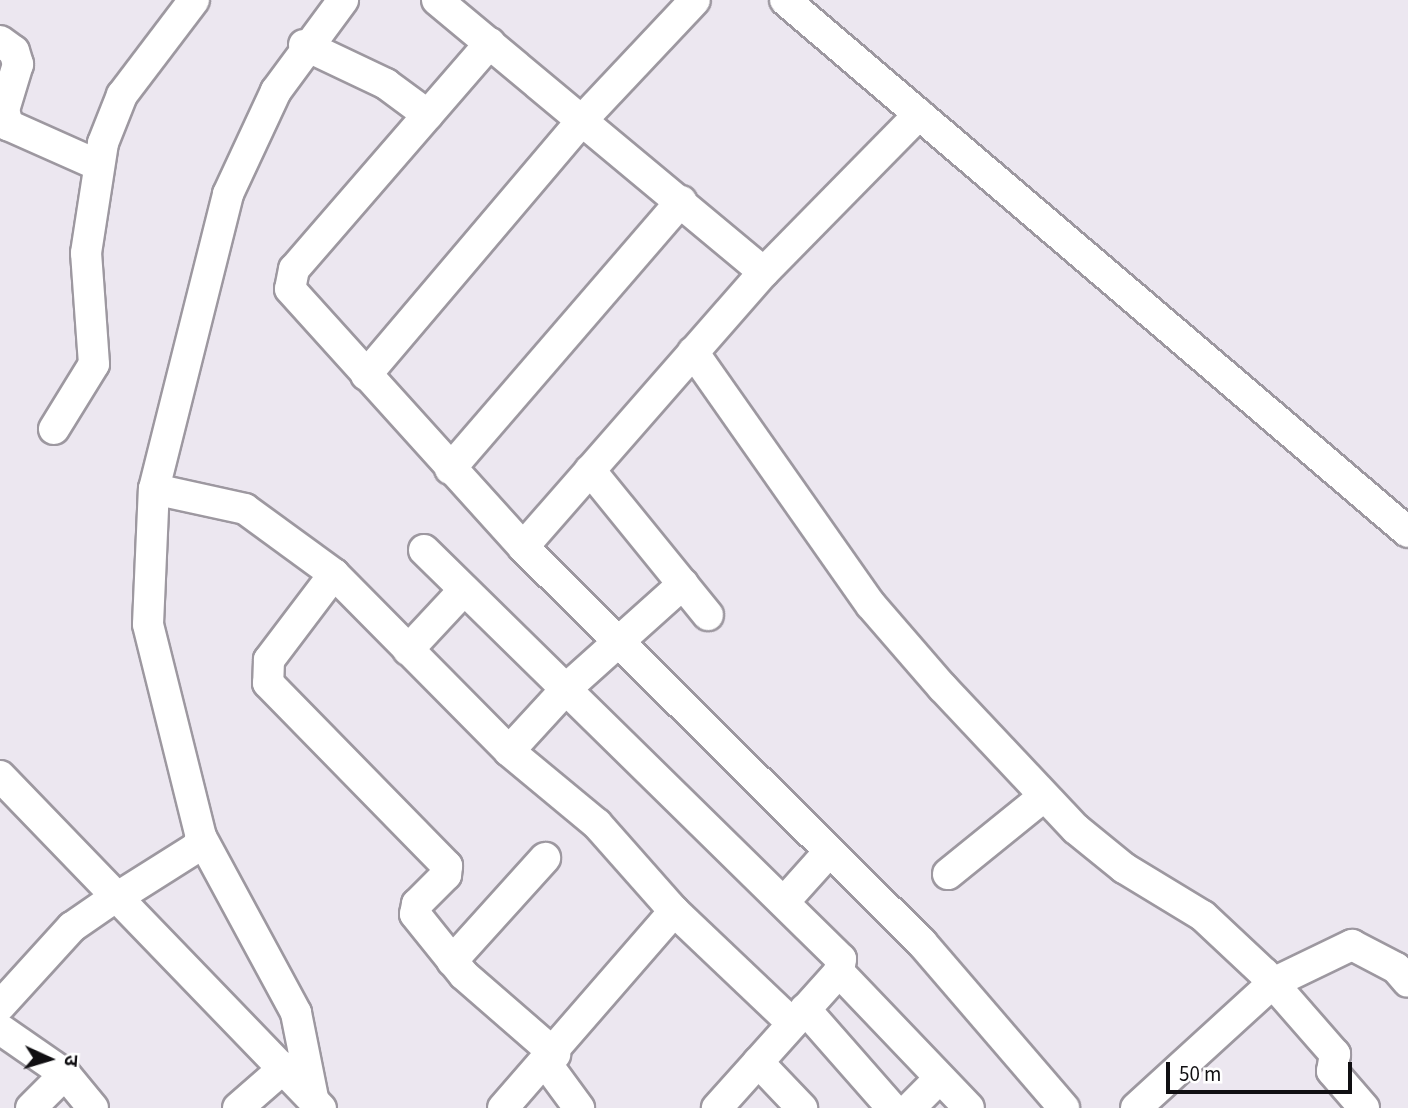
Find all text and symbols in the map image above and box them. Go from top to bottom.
north arrow [14,1024,84,1094]
scale bar [1170,1048,1356,1092]
text: उ [57,1054,84,1067]
text: 50 m [1179,1059,1221,1089]

